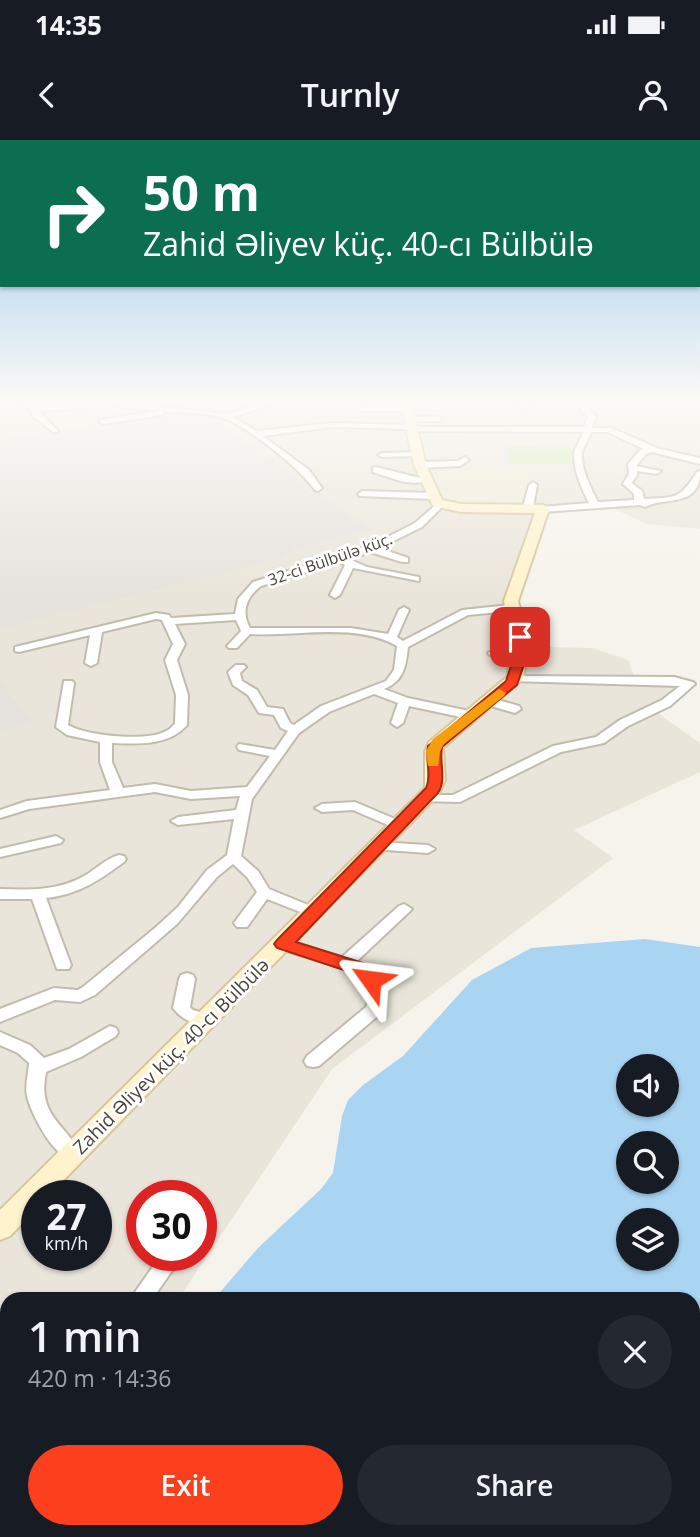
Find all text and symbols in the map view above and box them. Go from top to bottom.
text: 14:35 [35,7,102,43]
text: Turnly [301,73,399,116]
icon: back [28,76,66,114]
icon: person [634,76,672,114]
text: 50 m [143,159,260,225]
icon: right [28,168,119,259]
text: Zahid Əliyev küç. 40-cı Bülbülə [143,222,594,265]
street label: 32-ci Bülbülə küç. [265,527,395,591]
pin [490,607,550,667]
icon: arrive [501,618,539,656]
position arrow [334,943,408,1017]
street label: Zahid Əliyev küç. 40-cı Bülbülə [67,952,275,1160]
map controls [616,1054,679,1271]
button: sound [616,1054,679,1117]
button: search [616,1131,679,1194]
speed limit sign: 30 [126,1180,217,1271]
text: 27 [46,1193,87,1240]
button: layers [616,1208,679,1271]
text: km/h [45,1231,88,1255]
text: 1 min [28,1307,141,1364]
button: close [598,1315,672,1389]
text: 420 m · 14:36 [28,1362,171,1394]
button: Exit [28,1445,343,1525]
button: Share [357,1445,672,1525]

